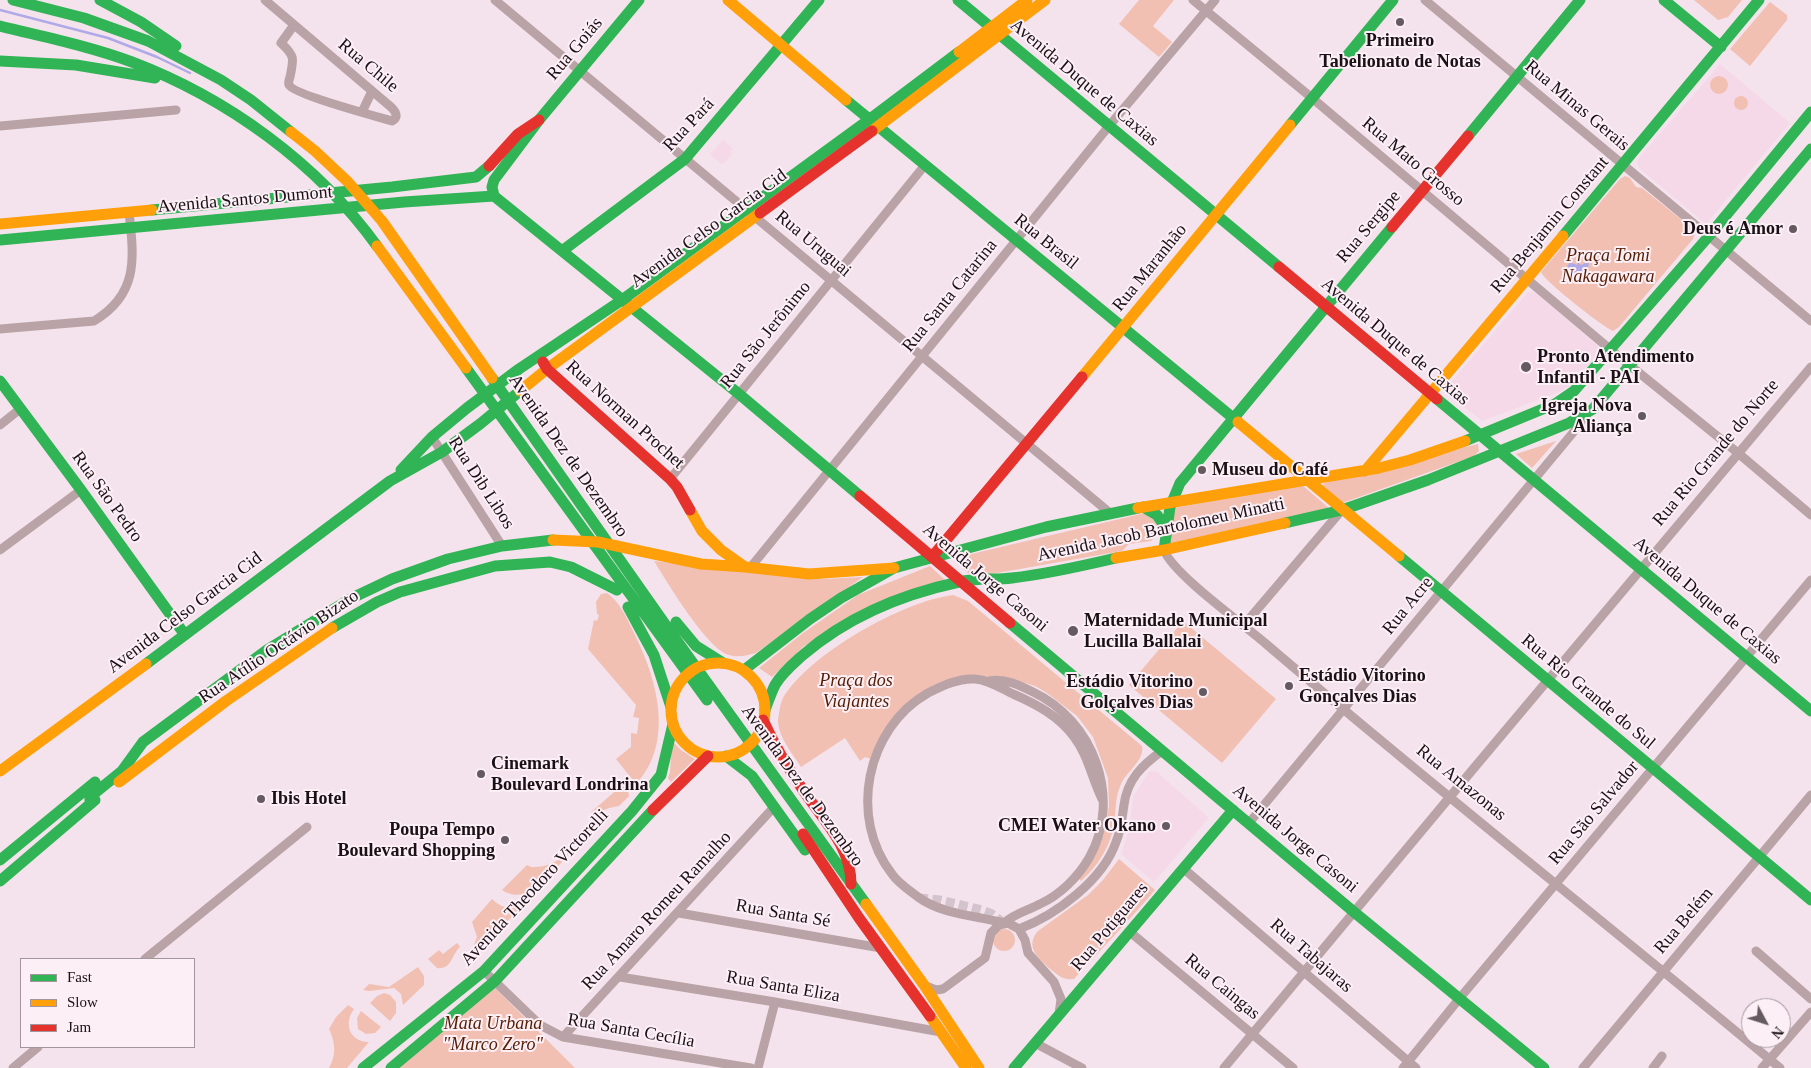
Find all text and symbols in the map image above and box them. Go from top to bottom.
street label: Rua Goiás [542,13,608,85]
street label: Avenida Duque de Caxias [1005,15,1163,151]
marker: Primeiro Tabelionato de Notas [1394,16,1406,28]
place label: Primeiro Tabelionato de Notas [1319,30,1481,72]
street label: Rua Chile [333,34,403,98]
street label: Rua Minas Gerais [1520,56,1634,156]
street label: Rua Pará [659,94,719,156]
street label: Rua Mato Grosso [1357,113,1469,211]
street label: Rua Benjamin Constant [1486,152,1614,298]
street label: Avenida Celso Garcia Cid [627,165,791,293]
street label: Avenida Santos Dumont [157,182,333,218]
street label: Rua Sergipe [1332,186,1406,268]
street label: Rua Uruguai [771,206,855,282]
street label: Rua Brasil [1009,210,1083,274]
place label: Deus é Amor [1683,218,1783,240]
street label: Rua Maranhão [1108,220,1192,316]
marker: Deus é Amor [1787,223,1799,235]
street label: Rua Santa Catarina [898,235,1002,357]
park label: Praça Tomi Nakagawara [1561,245,1655,288]
street label: Avenida Duque de Caxias [1316,274,1474,410]
street label: Rua São Jerônimo [716,277,816,393]
place label: Pronto Atendimento Infantil - PAI [1537,346,1694,388]
street label: Rua Norman Prochet [561,356,689,474]
marker: Pronto Atendimento Infantil - PAI [1519,360,1533,374]
street label: Avenida Dez de Dezembro [503,370,633,542]
street label: Rua Rio Grande do Norte [1648,375,1784,531]
place label: Igreja Nova Aliança [1541,395,1632,438]
marker: Igreja Nova Aliança [1636,410,1648,422]
street label: Rua Dib Libos [443,433,519,533]
street label: Rua São Pedro [67,447,147,547]
place label: Museu do Café [1212,459,1328,481]
marker: Museu do Café [1196,464,1208,476]
street label: Avenida Jacob Bartolomeu Minatti [1035,493,1287,567]
street label: Avenida Jorge Casoni [918,519,1052,637]
street label: Avenida Duque de Caxias [1628,533,1786,669]
street label: Avenida Celso Garcia Cid [103,548,267,678]
street label: Rua Acre [1378,573,1438,639]
street label: Rua Atílio Octávio Bizato [195,585,363,709]
place label: Maternidade Municipal Lucilla Ballalai [1084,610,1267,652]
marker: Maternidade Municipal Lucilla Ballalai [1066,624,1080,638]
street label: Rua Rio Grande do Sul [1517,630,1659,754]
place label: Estádio Vitorino Gonçalves Dias [1299,665,1426,708]
park label: Praça dos Viajantes [819,670,893,712]
place label: Estádio Vitorino Golçalves Dias [1066,671,1193,714]
marker: Estádio Vitorino Gonçalves Dias [1283,680,1295,692]
marker: Estádio Vitorino Golçalves Dias [1197,686,1209,698]
street label: Avenida Dez de Dezembro [736,701,868,871]
street label: Rua Amazonas [1412,740,1510,826]
place label: Cinemark Boulevard Londrina [491,753,649,796]
street label: Rua São Salvador [1544,757,1644,869]
marker: Cinemark Boulevard Londrina [475,768,487,780]
street label: Avenida Jorge Casoni [1228,780,1362,898]
place label: Ibis Hotel [271,788,347,810]
marker: Ibis Hotel [255,793,267,805]
street label: Avenida Theodoro Victorelli [457,805,613,971]
place label: CMEI Water Okano [998,815,1156,837]
place label: Poupa Tempo Boulevard Shopping [337,819,495,862]
marker: CMEI Water Okano [1160,820,1172,832]
street label: Rua Amaro Romeu Ramalho [578,827,736,995]
marker: Poupa Tempo Boulevard Shopping [499,834,511,846]
street label: Rua Potiguares [1067,878,1153,976]
street label: Rua Belém [1650,883,1718,959]
street label: Rua Santa Sé [734,895,832,933]
street label: Rua Tabajaras [1265,914,1357,998]
street label: Rua Caingas [1180,949,1264,1025]
legend [20,958,195,1048]
street label: Rua Santa Eliza [725,966,841,1008]
text: Fast [67,969,92,985]
text: Slow [67,994,98,1010]
north arrow [1741,998,1791,1048]
street label: Rua Santa Cecília [566,1009,696,1053]
park label: Mata Urbana "Marco Zero" [443,1013,543,1056]
text: Jam [67,1019,91,1035]
text: N [1768,1024,1786,1041]

